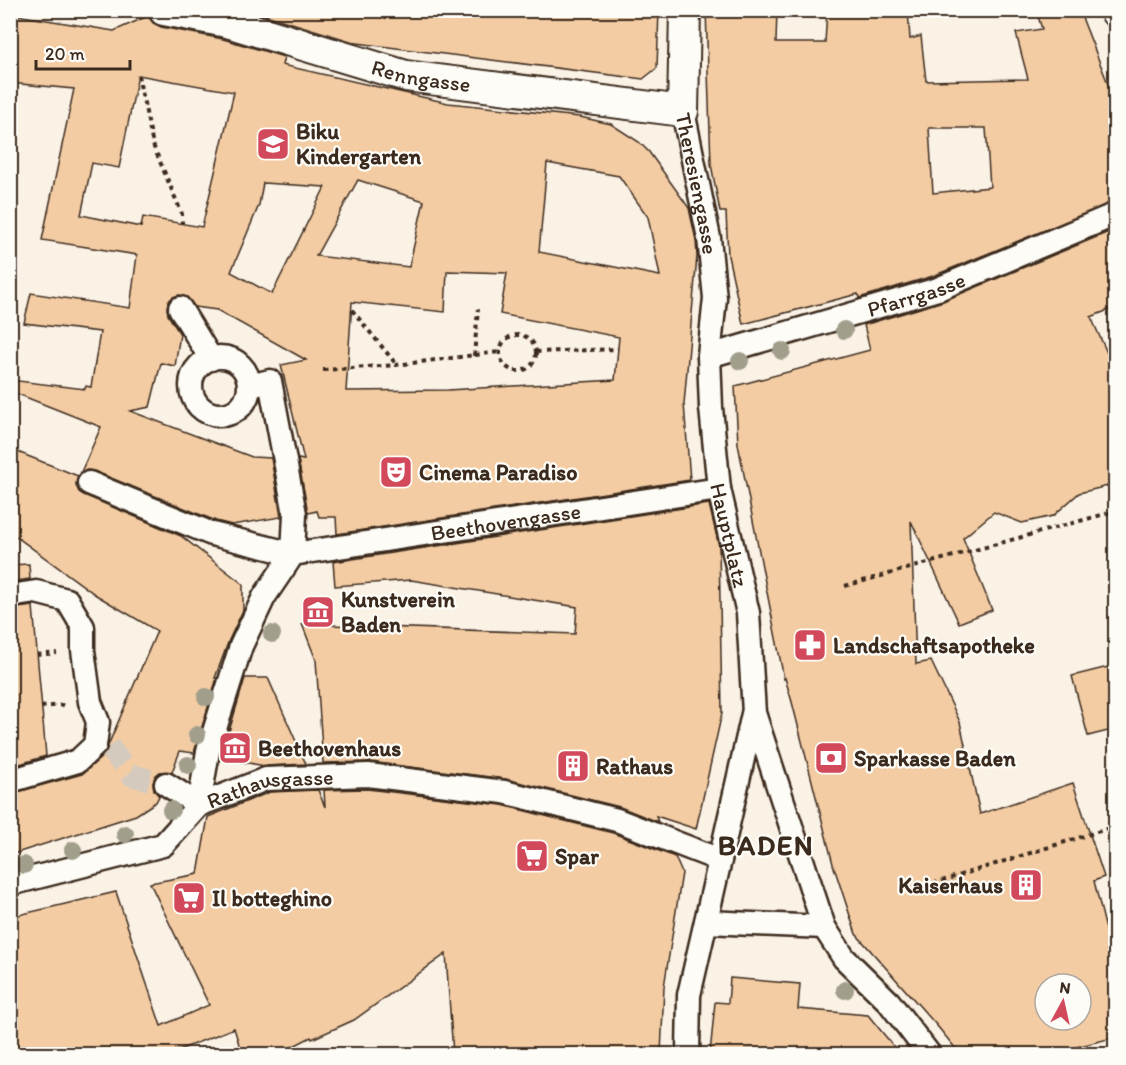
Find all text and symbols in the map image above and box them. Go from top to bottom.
scale bar [36,33,130,71]
text: 20 m [45,43,85,65]
street label: Renngasse [368,53,472,98]
street label: Theresiengasse [670,110,724,256]
place label: Biku Kindergarten [296,118,422,170]
school or university icon: Biku Kindergarten [255,126,291,162]
street label: Pfarrgasse [864,266,969,323]
theatre icon: Cinema Paradiso [378,454,414,490]
place label: Cinema Paradiso [419,459,577,486]
street label: Hauptplatz [705,480,755,590]
street label: Beethovengasse [429,497,582,546]
place label: Kunstverein Baden [341,586,456,638]
museum icon: Kunstverein Baden [300,594,336,630]
pharmacy icon: Landschaftsapotheke [792,627,828,663]
place label: Landschaftsapotheke [833,632,1035,659]
museum icon: Beethovenhaus [217,730,253,766]
place label: Beethovenhaus [258,735,401,762]
bank icon: Sparkasse Baden [813,740,849,776]
place label: Sparkasse Baden [854,745,1016,772]
building icon: Rathaus [555,748,591,784]
place label: Rathaus [596,753,673,780]
street label: Rathausgasse [203,763,334,814]
district label: BADEN [718,828,814,862]
supermarket icon: Spar [514,838,550,874]
place label: Spar [555,843,599,870]
building icon: Kaiserhaus [1008,867,1044,903]
place label: Kaiserhaus [898,872,1003,899]
supermarket icon: Il botteghino [171,880,207,916]
place label: Il botteghino [212,885,332,912]
north arrow [1033,972,1093,1032]
text: N [1058,977,1072,998]

